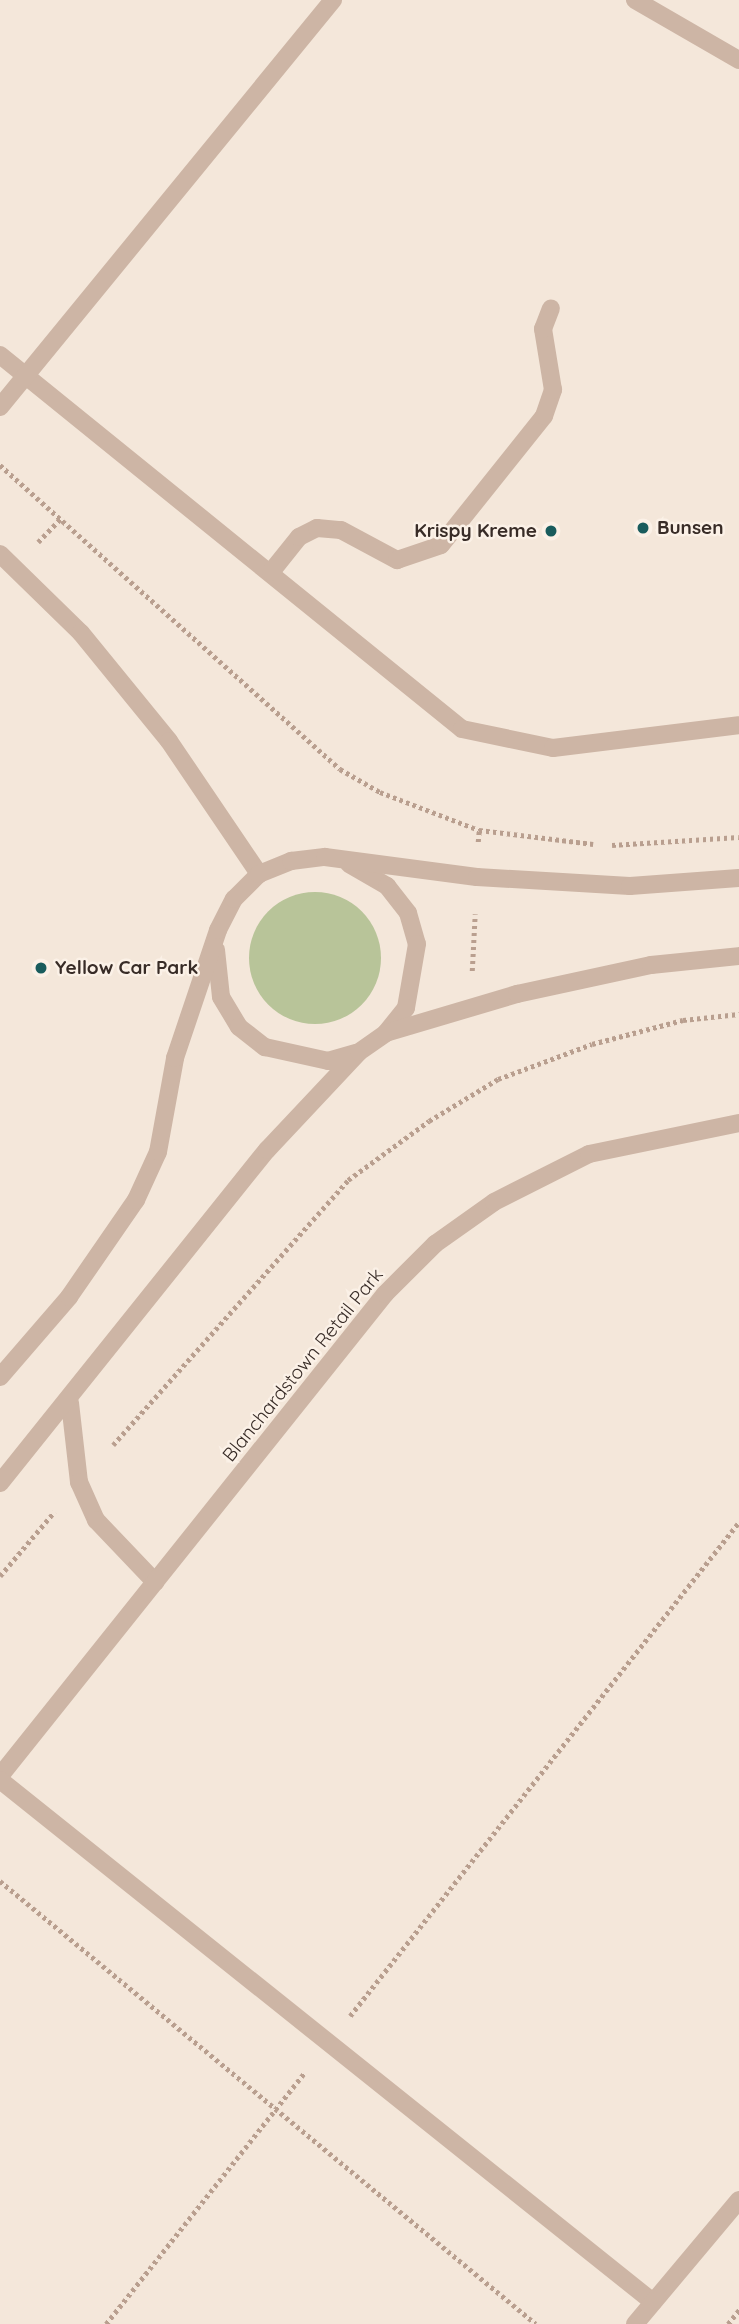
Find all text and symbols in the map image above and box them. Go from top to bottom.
place label: Bunsen [657,517,724,539]
place label: Krispy Kreme [414,520,537,542]
marker: Bunsen [635,520,651,536]
marker: Krispy Kreme [543,523,559,539]
place label: Yellow Car Park [55,957,198,979]
marker: Yellow Car Park [33,960,49,976]
street label: Blanchardstown Retail Park [218,1264,388,1466]

